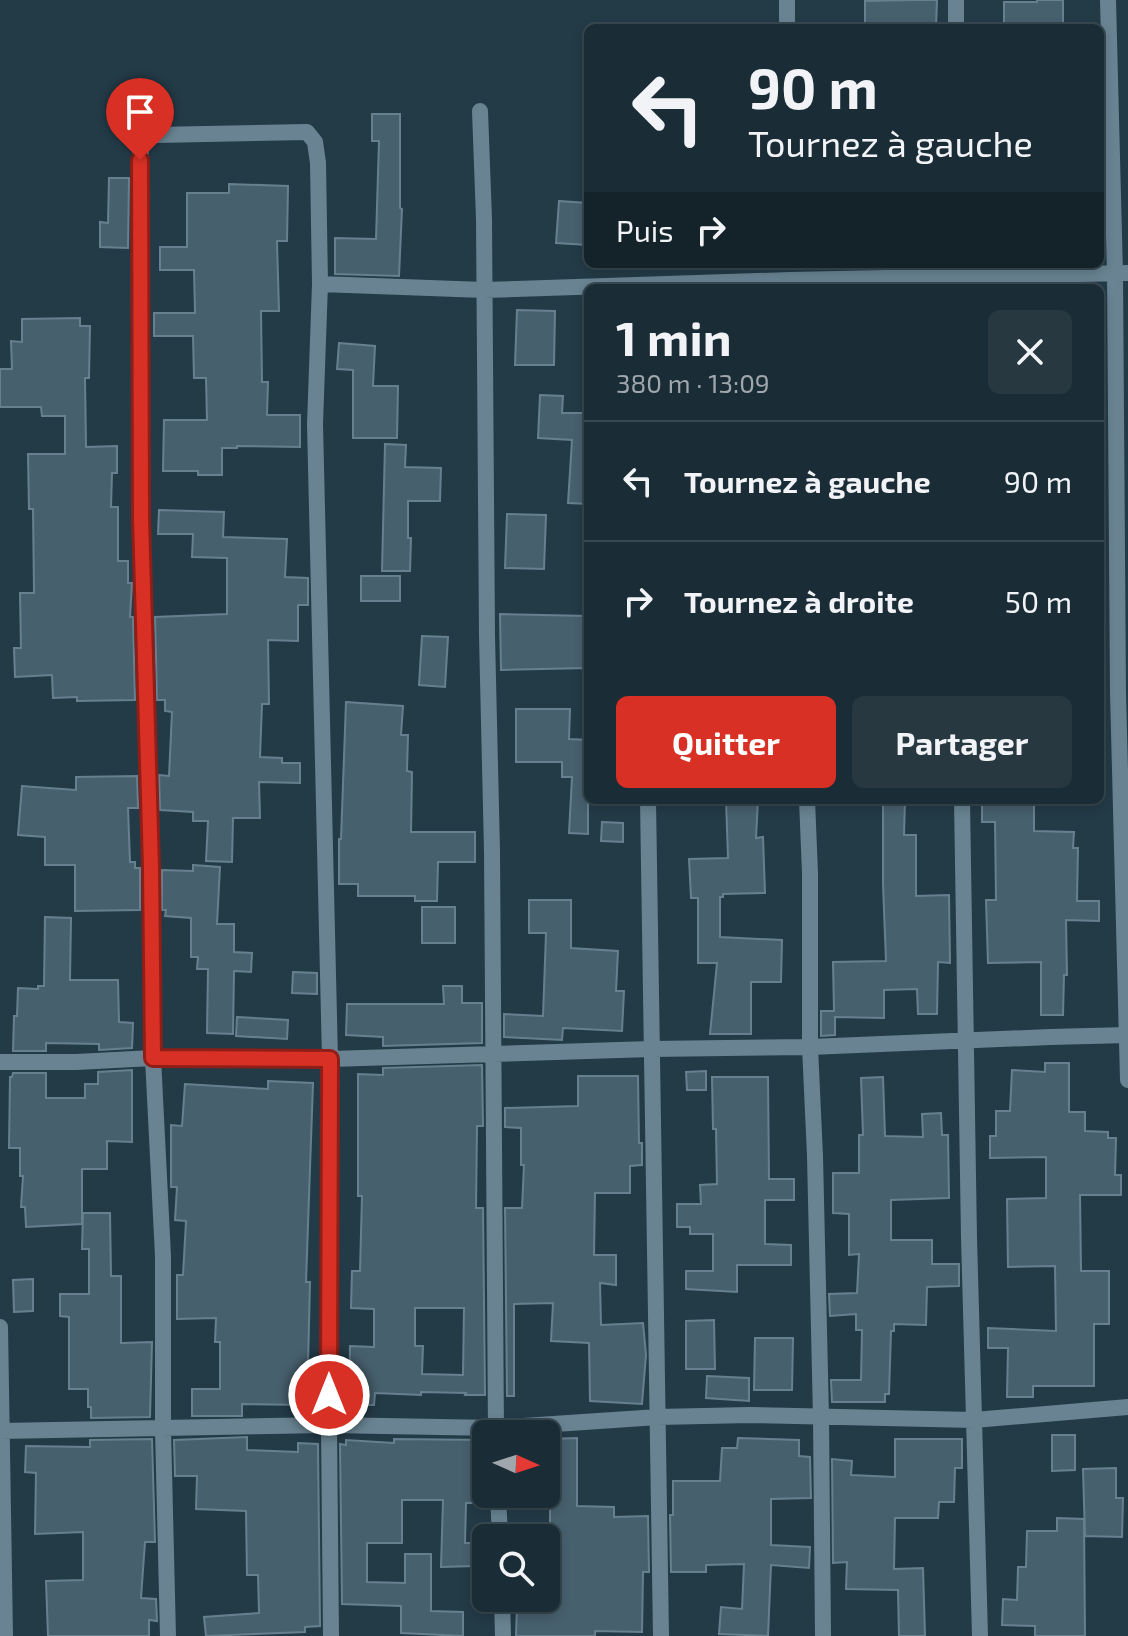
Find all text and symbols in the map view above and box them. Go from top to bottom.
text: 90 m [748,53,878,120]
icon: left [616,56,720,160]
pin [106,78,174,160]
icon: arrive [118,90,162,134]
text: Tournez à gauche [748,121,1033,164]
icon: right [689,208,733,252]
text: Puis [616,212,673,248]
text: 1 min [616,308,732,366]
button: close [988,310,1072,394]
text: 380 m · 13:09 [616,367,770,398]
icon: left [616,459,660,503]
text: Tournez à gauche [684,463,931,499]
text: 90 m [1004,463,1072,499]
icon: right [616,579,660,623]
text: Tournez à droite [684,583,914,619]
text: 50 m [1005,583,1072,619]
button: Quitter [616,696,836,788]
button: Partager [852,696,1072,788]
position arrow [287,1353,371,1437]
north arrow [472,1420,560,1508]
map controls [472,1420,560,1612]
button: search [472,1524,560,1612]

